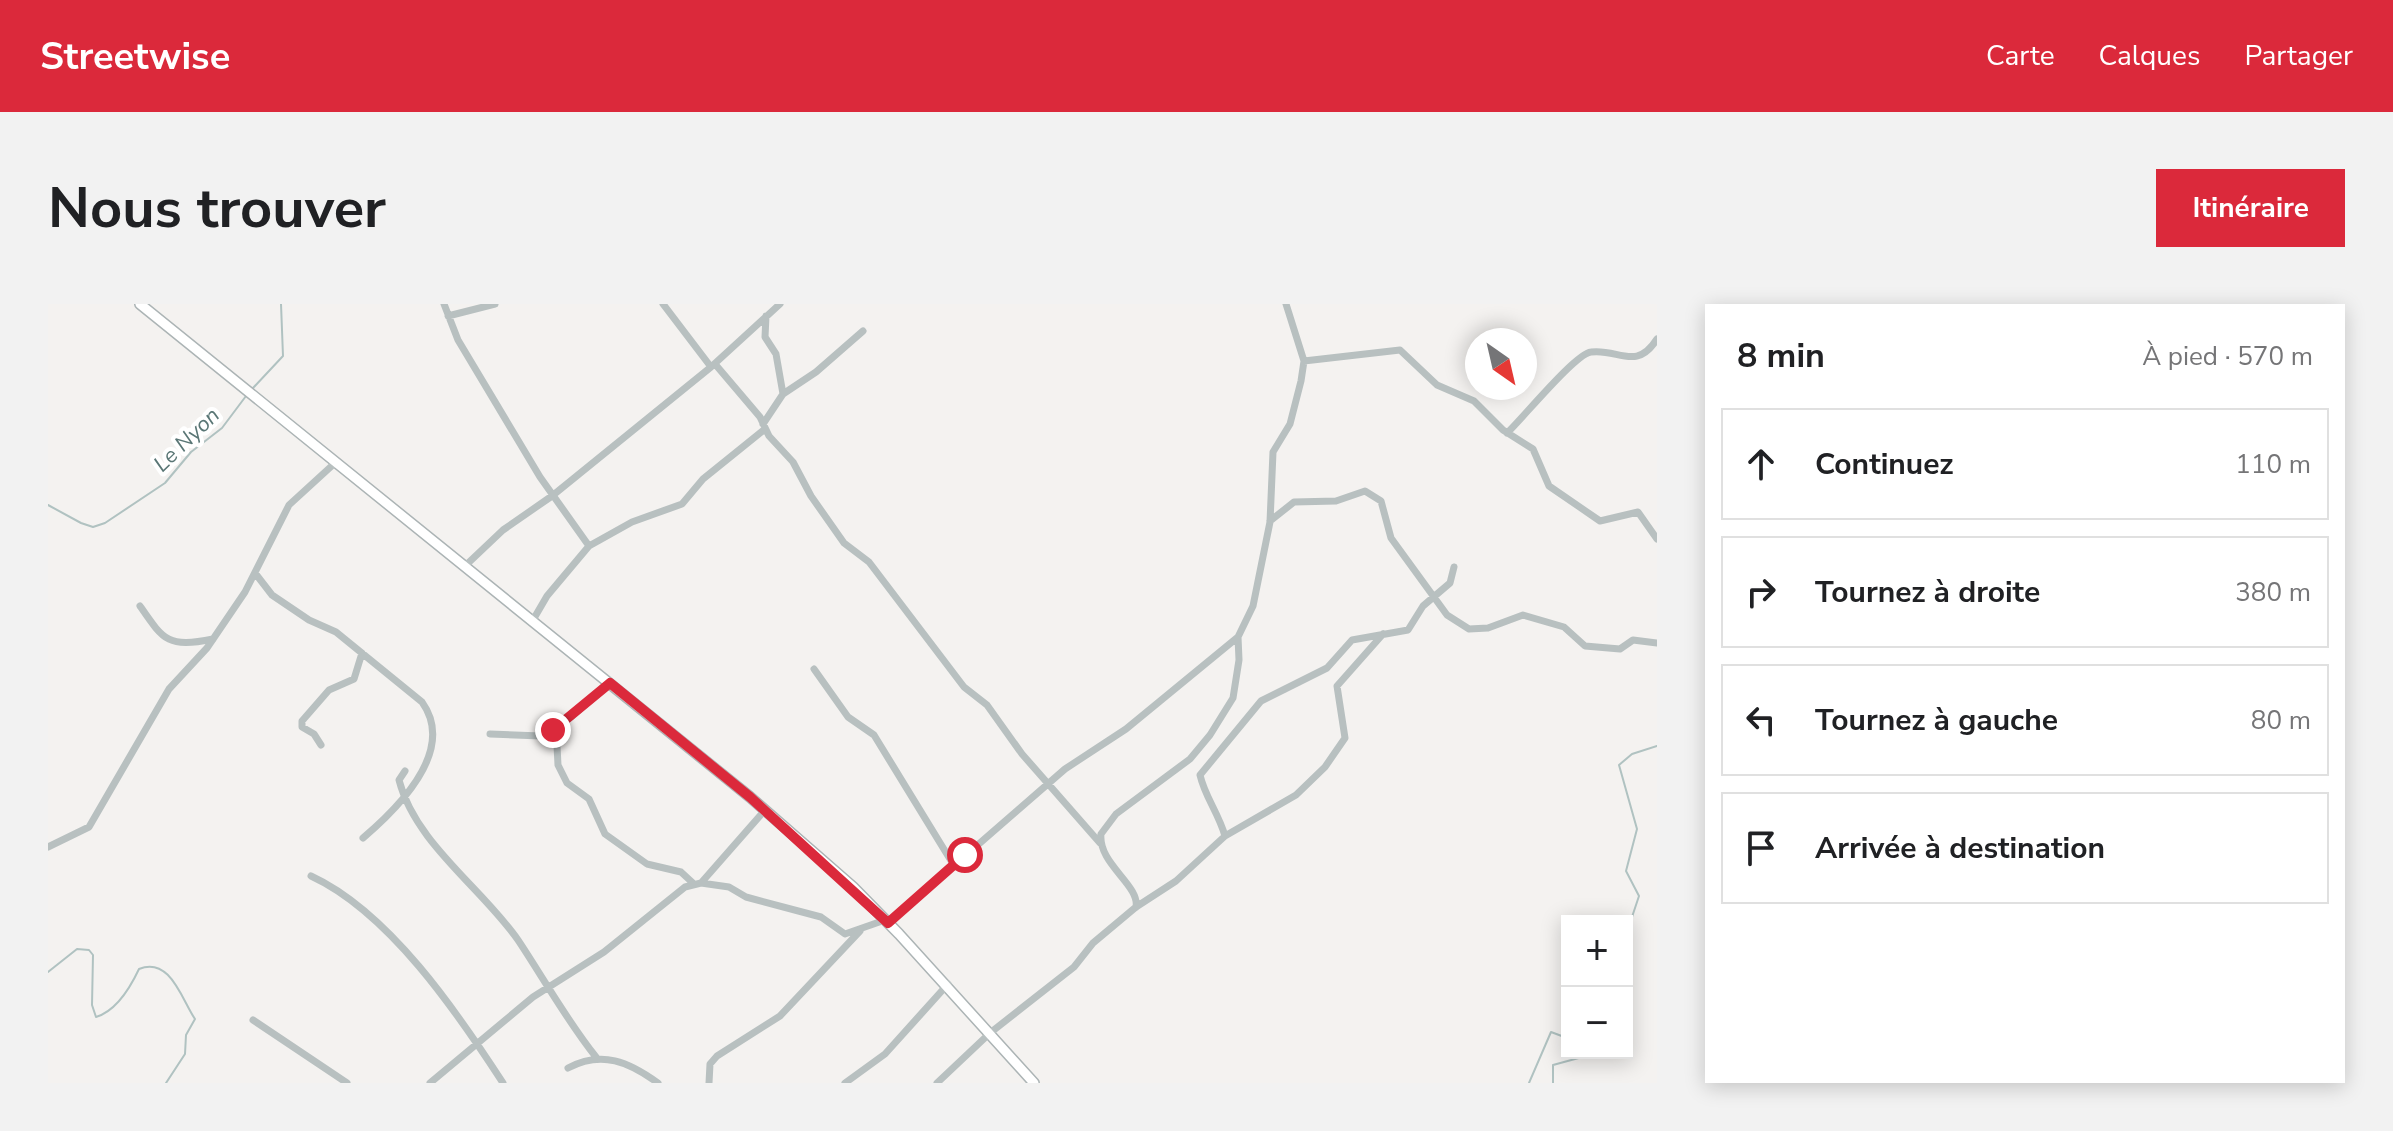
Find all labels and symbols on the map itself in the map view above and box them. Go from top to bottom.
north arrow [1465,328,1537,400]
water label: Le Nyon [147,401,226,479]
route end [535,712,571,748]
route start [947,837,983,873]

